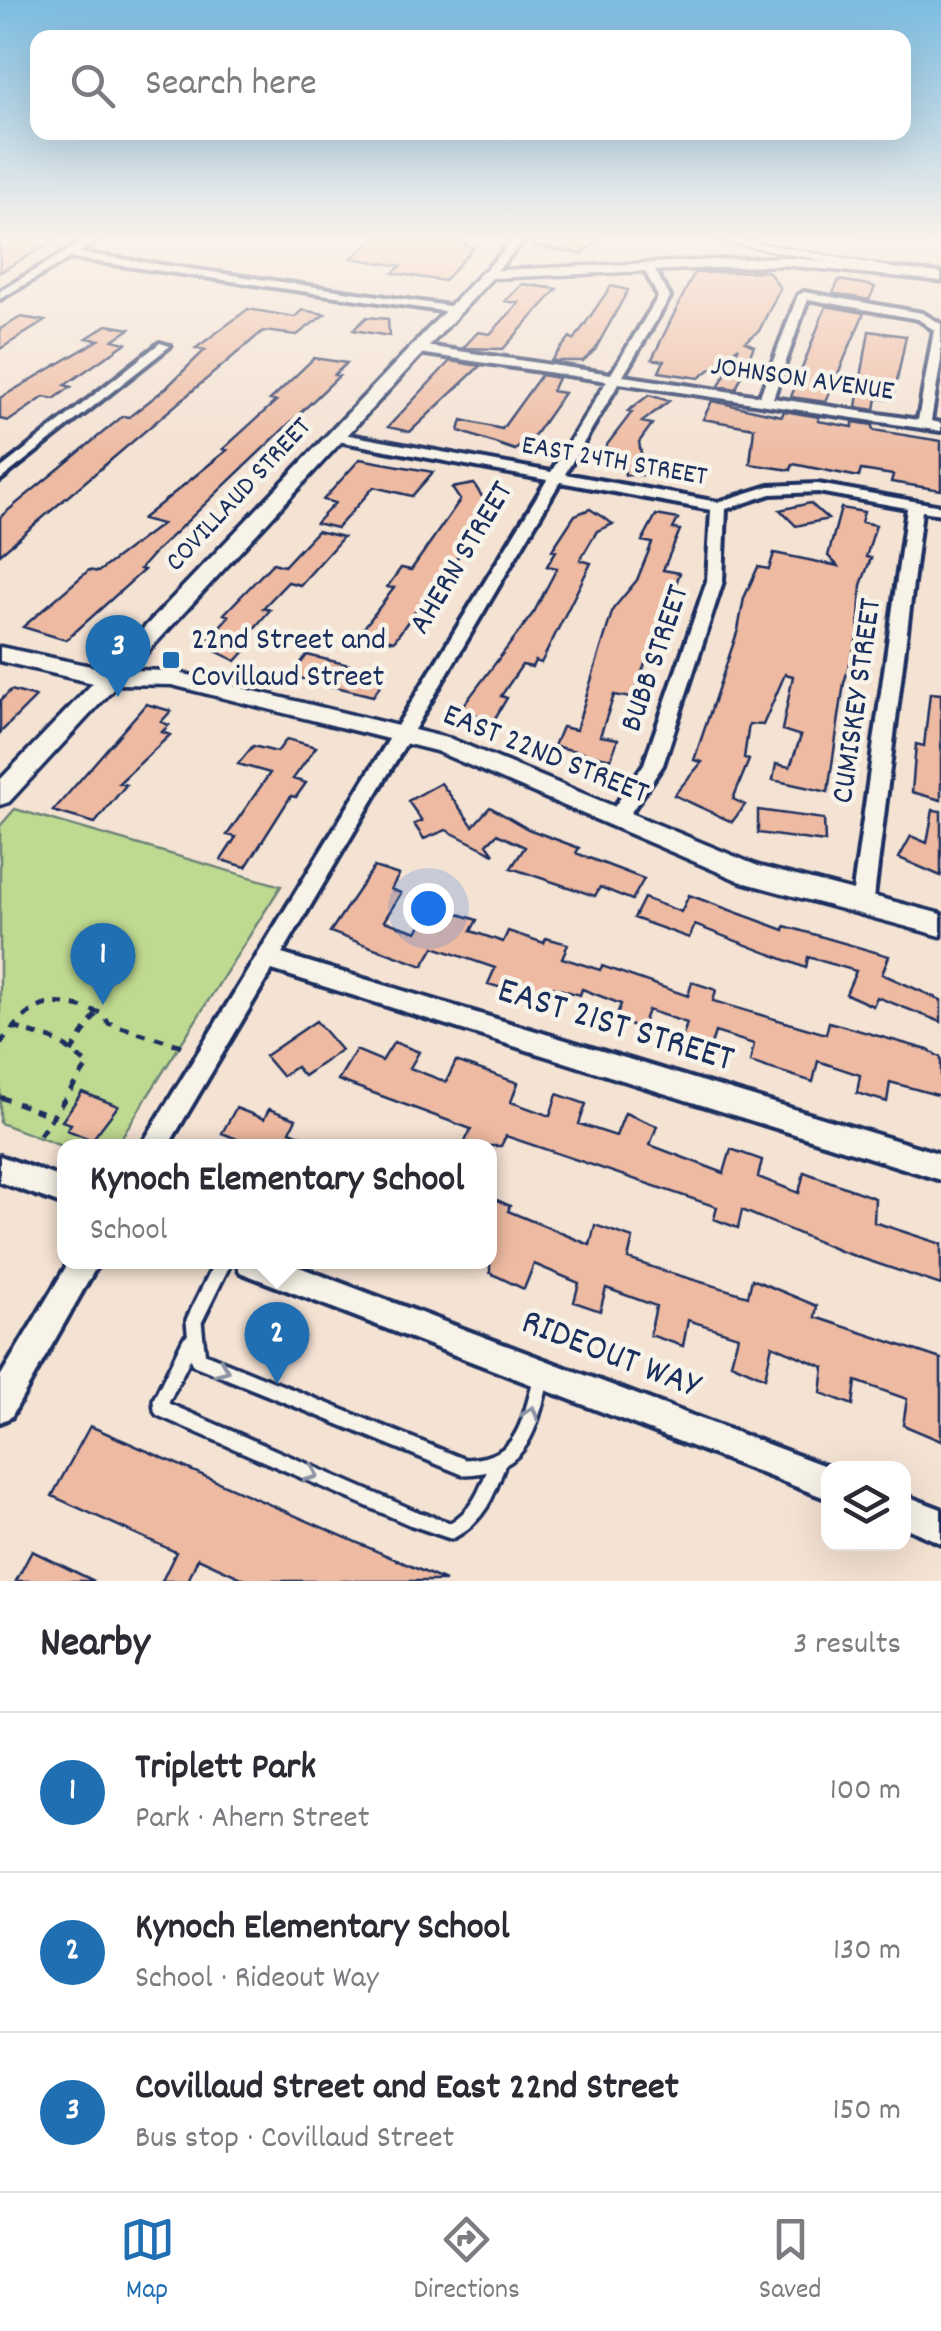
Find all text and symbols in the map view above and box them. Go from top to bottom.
search box [30,30,911,140]
icon: search [65,58,120,113]
text: Search here [145,58,317,113]
street label: JOHNSON AVENUE [708,348,896,414]
street label: COVILLAUD STREET [158,410,322,582]
street label: EAST 24TH STREET [518,427,710,499]
street label: AHERN STREET [399,474,527,644]
street label: BUBB STREET [610,579,704,739]
street label: CUMISKEY STREET [822,595,896,807]
pin: 3 [86,614,150,697]
place label: 22nd Street and Covillaud Street [191,619,386,702]
marker: 22nd Street and Covillaud Street [160,649,182,671]
street label: EAST 22ND STREET [435,694,655,818]
your location [403,883,454,934]
pin: 1 [70,922,136,1005]
street label: EAST 21ST STREET [490,965,740,1089]
popup [57,1139,497,1269]
text: Kynoch Elementary School [90,1154,464,1209]
text: School [90,1209,167,1255]
street label: RIDEOUT WAY [513,1297,708,1416]
pin: 2 [244,1302,310,1384]
one-way arrow [212,1357,230,1377]
one-way arrow [520,1405,540,1422]
map controls [821,1461,911,1551]
button: layers [821,1461,911,1551]
one-way arrow [302,1462,320,1482]
text: Nearby [40,1616,150,1676]
text: 3 results [793,1623,901,1669]
text: Triplett Park [135,1742,316,1797]
text: 1 [69,1769,76,1815]
text: 100 m [830,1769,901,1815]
text: Park · Ahern Street [135,1797,369,1843]
text: Kynoch Elementary School [135,1902,510,1957]
text: 2 [66,1929,79,1975]
text: 130 m [833,1929,901,1975]
text: School · Rideout Way [135,1957,379,2003]
text: Covillaud Street and East 22nd Street [135,2062,679,2117]
text: 3 [65,2089,80,2135]
text: 150 m [832,2089,901,2135]
text: Bus stop · Covillaud Street [135,2117,454,2163]
tab: Map [120,2212,175,2312]
tab: Directions [414,2212,520,2312]
tab: Saved [759,2212,821,2312]

